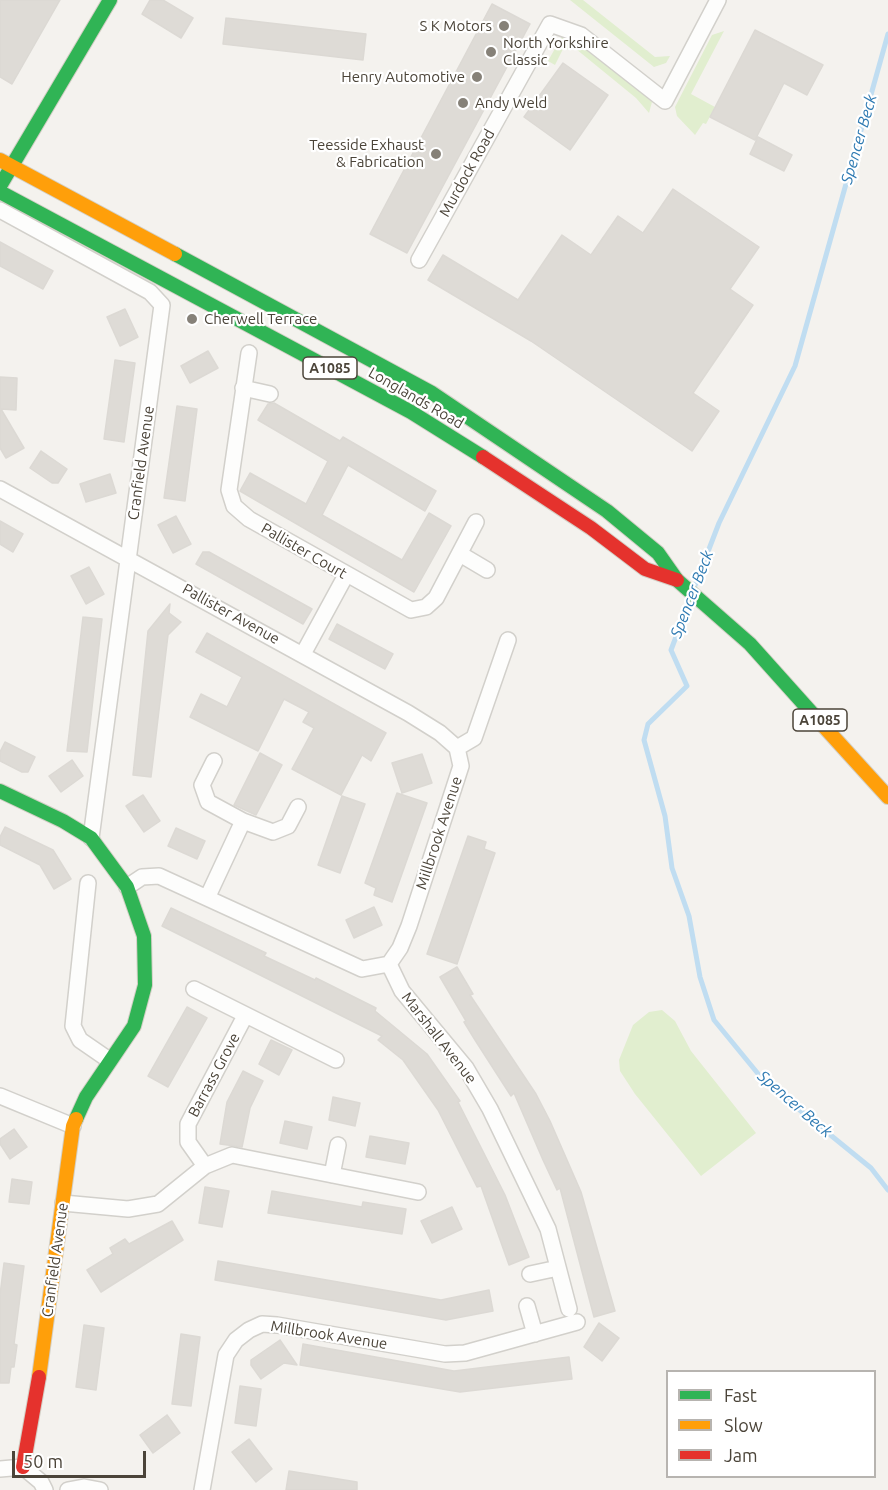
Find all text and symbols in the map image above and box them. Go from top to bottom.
place label: S K Motors [419,17,492,35]
marker: S K Motors [497,19,511,33]
place label: North Yorkshire Classic [503,34,609,69]
marker: North Yorkshire Classic [484,45,498,59]
place label: Henry Automotive [341,68,465,86]
marker: Henry Automotive [470,70,484,84]
water label: Spencer Beck [837,92,881,186]
place label: Andy Weld [475,94,547,112]
marker: Andy Weld [456,96,470,110]
street label: Murdock Road [436,126,498,220]
place label: Teesside Exhaust & Fabrication [309,136,424,171]
marker: Teesside Exhaust & Fabrication [429,147,443,161]
place label: Cherwell Terrace [204,310,317,328]
marker: Cherwell Terrace [185,312,199,326]
road number: A1085 [303,357,357,379]
street label: Longlands Road [365,363,467,433]
street label: Cranfield Avenue [124,405,158,521]
street label: Pallister Court [258,519,350,583]
water label: Spencer Beck [666,547,718,641]
street label: Pallister Avenue [179,580,283,648]
road number: A1085 [793,709,847,731]
street label: Millbrook Avenue [412,774,466,892]
street label: Marshall Avenue [398,989,480,1087]
street label: Barrass Grove [184,1030,244,1120]
water label: Spencer Beck [754,1066,836,1142]
street label: Cranfield Avenue [38,1202,72,1318]
street label: Millbrook Avenue [269,1317,389,1353]
legend [666,1370,876,1478]
text: Fast [724,1385,757,1405]
text: Slow [724,1415,763,1435]
scale bar [15,1439,148,1477]
text: Jam [724,1445,758,1465]
text: 50 m [23,1451,63,1471]

